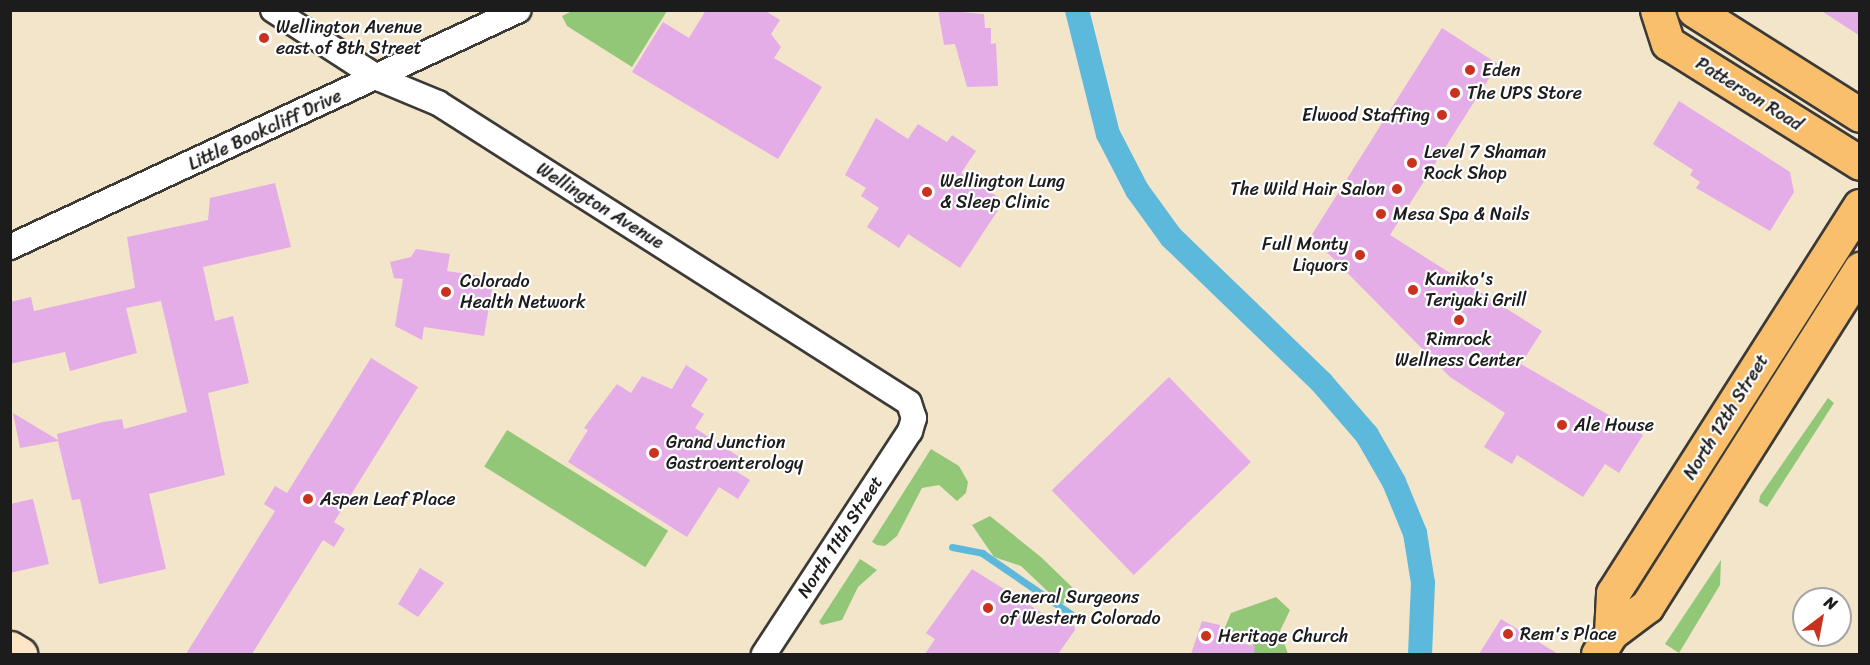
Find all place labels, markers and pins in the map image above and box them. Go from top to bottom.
place label: Wellington Avenue east of 8th Street [276,17,422,60]
marker: Wellington Avenue east of 8th Street [257,31,271,45]
place label: Eden [1482,59,1520,81]
marker: Eden [1463,63,1477,77]
place label: The UPS Store [1467,82,1584,104]
marker: The UPS Store [1448,86,1462,100]
place label: Elwood Staffing [1302,104,1430,126]
marker: Elwood Staffing [1435,108,1449,122]
place label: Level 7 Shaman Rock Shop [1424,142,1546,184]
marker: Level 7 Shaman Rock Shop [1405,156,1419,170]
place label: Wellington Lung & Sleep Clinic [940,171,1065,213]
place label: The Wild Hair Salon [1230,178,1385,200]
marker: The Wild Hair Salon [1390,182,1404,196]
marker: Wellington Lung & Sleep Clinic [918,183,936,201]
place label: Mesa Spa & Nails [1393,203,1529,225]
marker: Mesa Spa & Nails [1374,207,1388,221]
place label: Full Monty Liquors [1263,234,1348,276]
marker: Full Monty Liquors [1353,248,1367,262]
place label: Kuniko's Teriyaki Grill [1425,269,1526,312]
place label: Colorado Health Network [460,271,586,314]
marker: Colorado Health Network [437,283,455,301]
marker: Kuniko's Teriyaki Grill [1406,283,1420,297]
marker: Rimrock Wellness Center [1452,313,1466,327]
place label: Rimrock Wellness Center [1395,329,1523,372]
place label: Ale House [1574,414,1653,436]
marker: Ale House [1555,418,1569,432]
place label: Grand Junction Gastroenterology [666,432,803,474]
marker: Grand Junction Gastroenterology [647,446,661,460]
place label: Aspen Leaf Place [320,488,456,510]
marker: Aspen Leaf Place [301,492,315,506]
place label: General Surgeons of Western Colorado [1000,587,1162,630]
marker: General Surgeons of Western Colorado [981,601,995,615]
place label: Rem's Place [1520,623,1617,645]
place label: Heritage Church [1218,625,1348,647]
marker: Rem's Place [1501,627,1515,641]
marker: Heritage Church [1199,629,1213,643]

